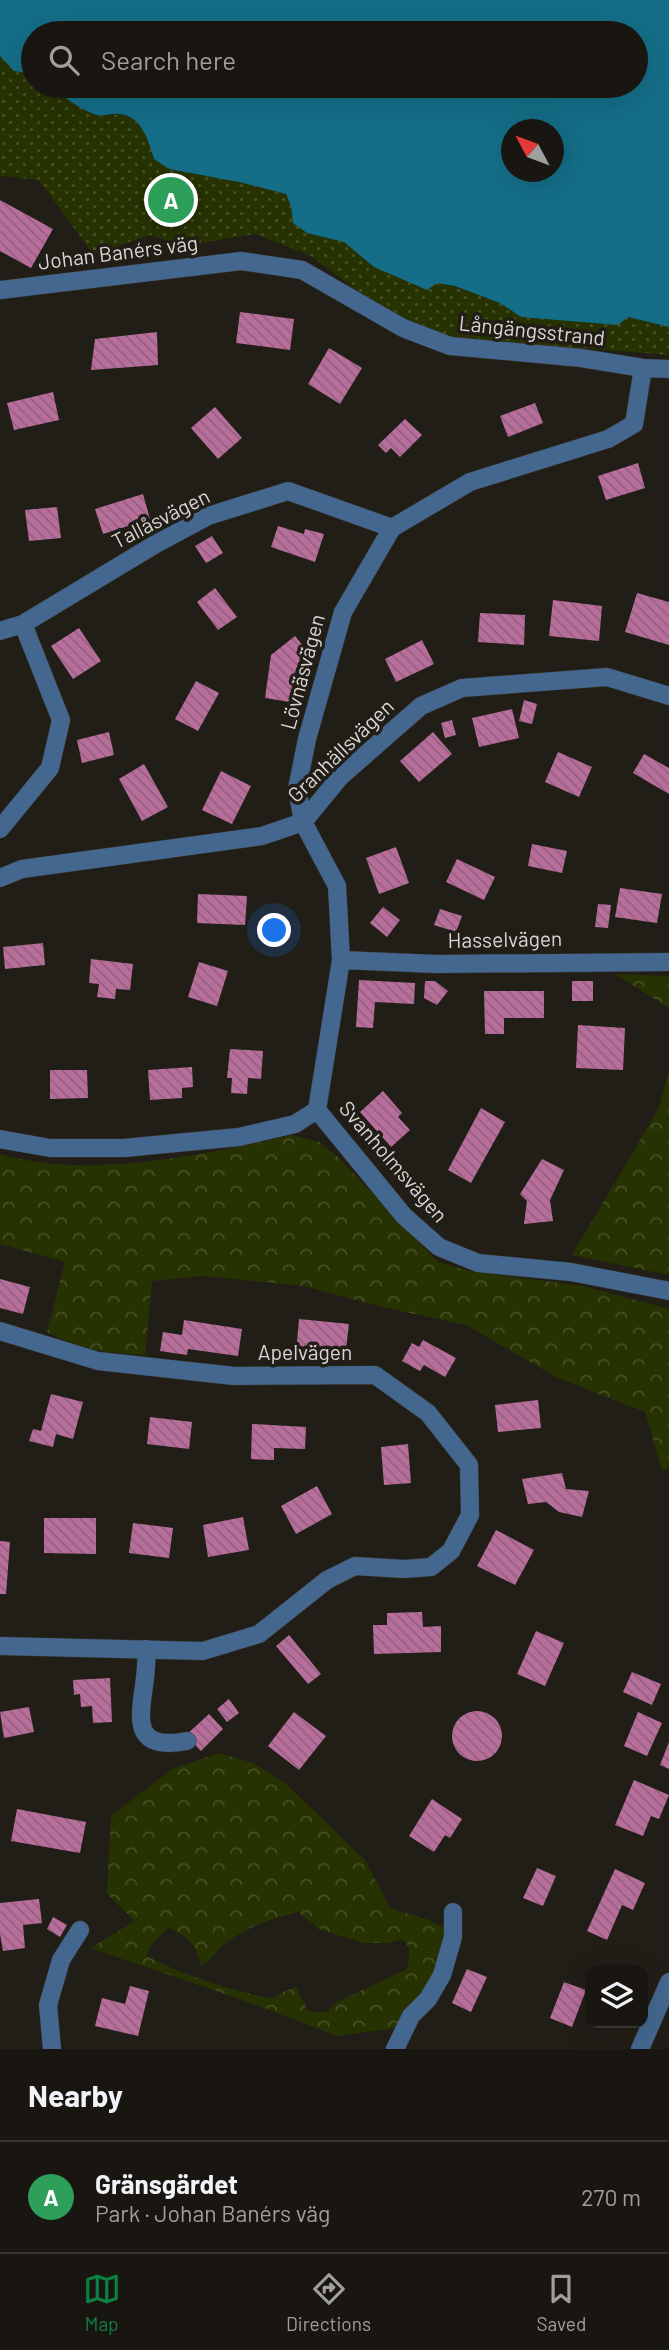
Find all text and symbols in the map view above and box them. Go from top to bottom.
search box [21,21,648,98]
icon: search [45,41,83,79]
text: Search here [101,44,236,75]
north arrow [501,119,564,182]
pin: A [148,174,194,226]
street label: Johan Banérs väg [36,229,199,274]
street label: Långängsstrand [458,309,606,350]
street label: Tallåsvägen [107,482,213,553]
street label: Lövnäsvägen [274,611,329,732]
street label: Granhällsvägen [282,693,398,807]
your location [257,913,291,947]
street label: Hasselvägen [447,925,562,952]
street label: Svanholmsvägen [335,1095,454,1227]
street label: Apelvägen [258,1339,352,1364]
map controls [585,1965,648,2028]
button: layers [585,1965,648,2028]
text: Nearby [28,2077,123,2113]
text: Gränsgärdet [95,2168,238,2199]
text: A [43,2183,59,2211]
text: 270 m [581,2183,641,2211]
text: Park · Johan Banérs väg [95,2199,330,2227]
tab: Map [83,2270,121,2335]
tab: Directions [286,2270,371,2335]
tab: Saved [536,2270,586,2335]

